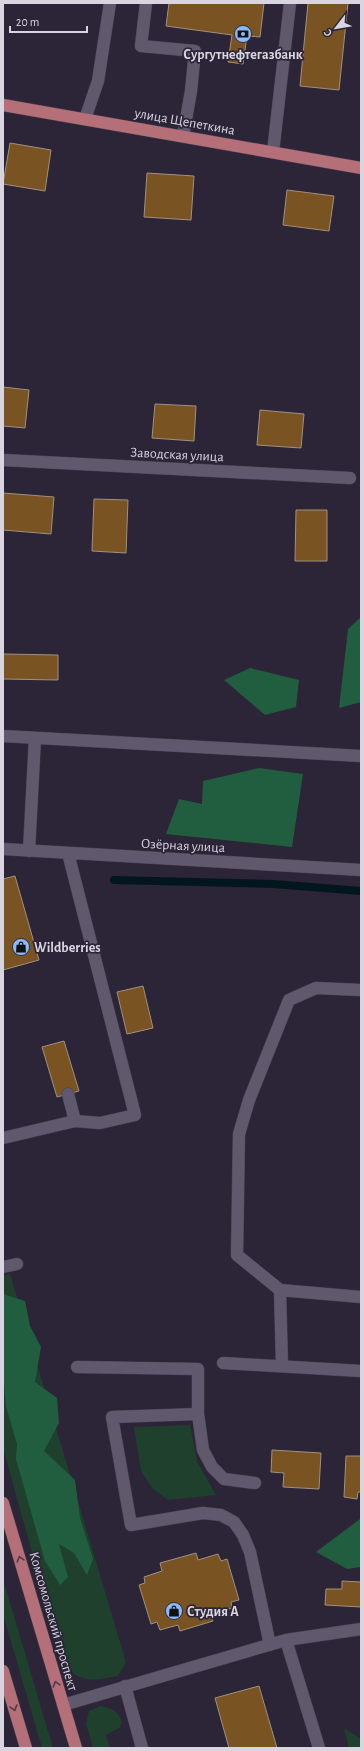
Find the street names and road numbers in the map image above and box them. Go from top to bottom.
street label: улица Щепеткина [133,106,237,138]
street label: Заводская улица [130,446,225,464]
street label: Озёрная улица [140,837,226,855]
street label: Комсомольский проспект [26,1550,80,1693]

